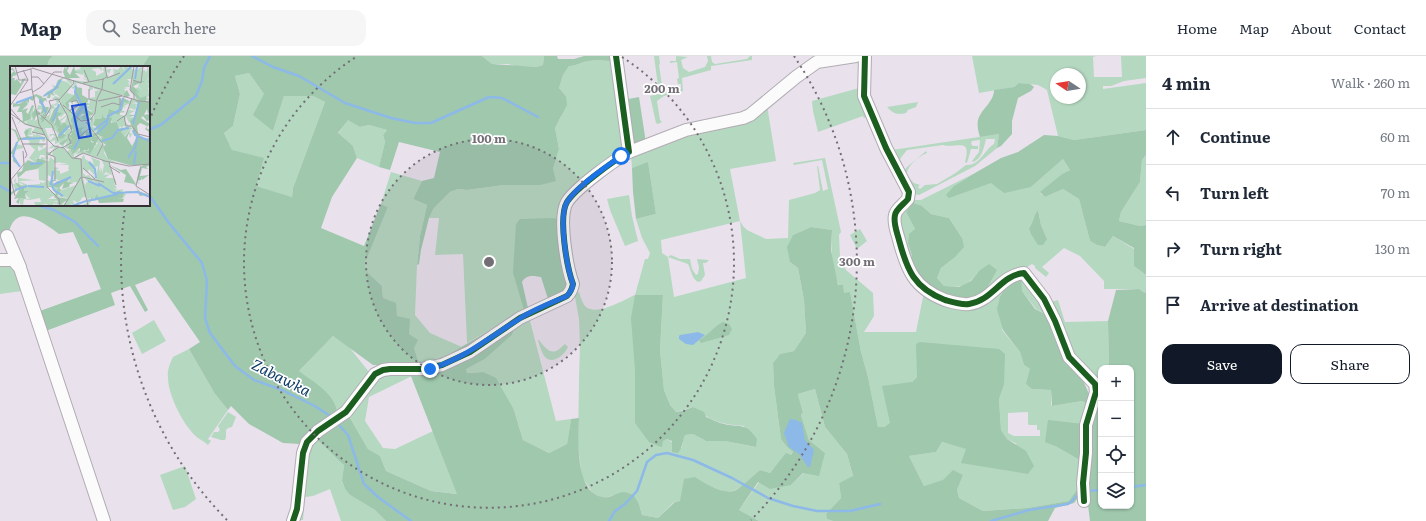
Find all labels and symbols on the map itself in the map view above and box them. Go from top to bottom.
inset map [10,66,150,206]
north arrow [1050,68,1086,104]
text: 200 m [644,79,680,97]
text: 100 m [472,129,506,147]
route start [612,147,630,165]
text: 300 m [839,252,875,270]
centre of rings [482,255,496,269]
water label: Zabawka [248,352,316,402]
route end [421,360,439,378]

